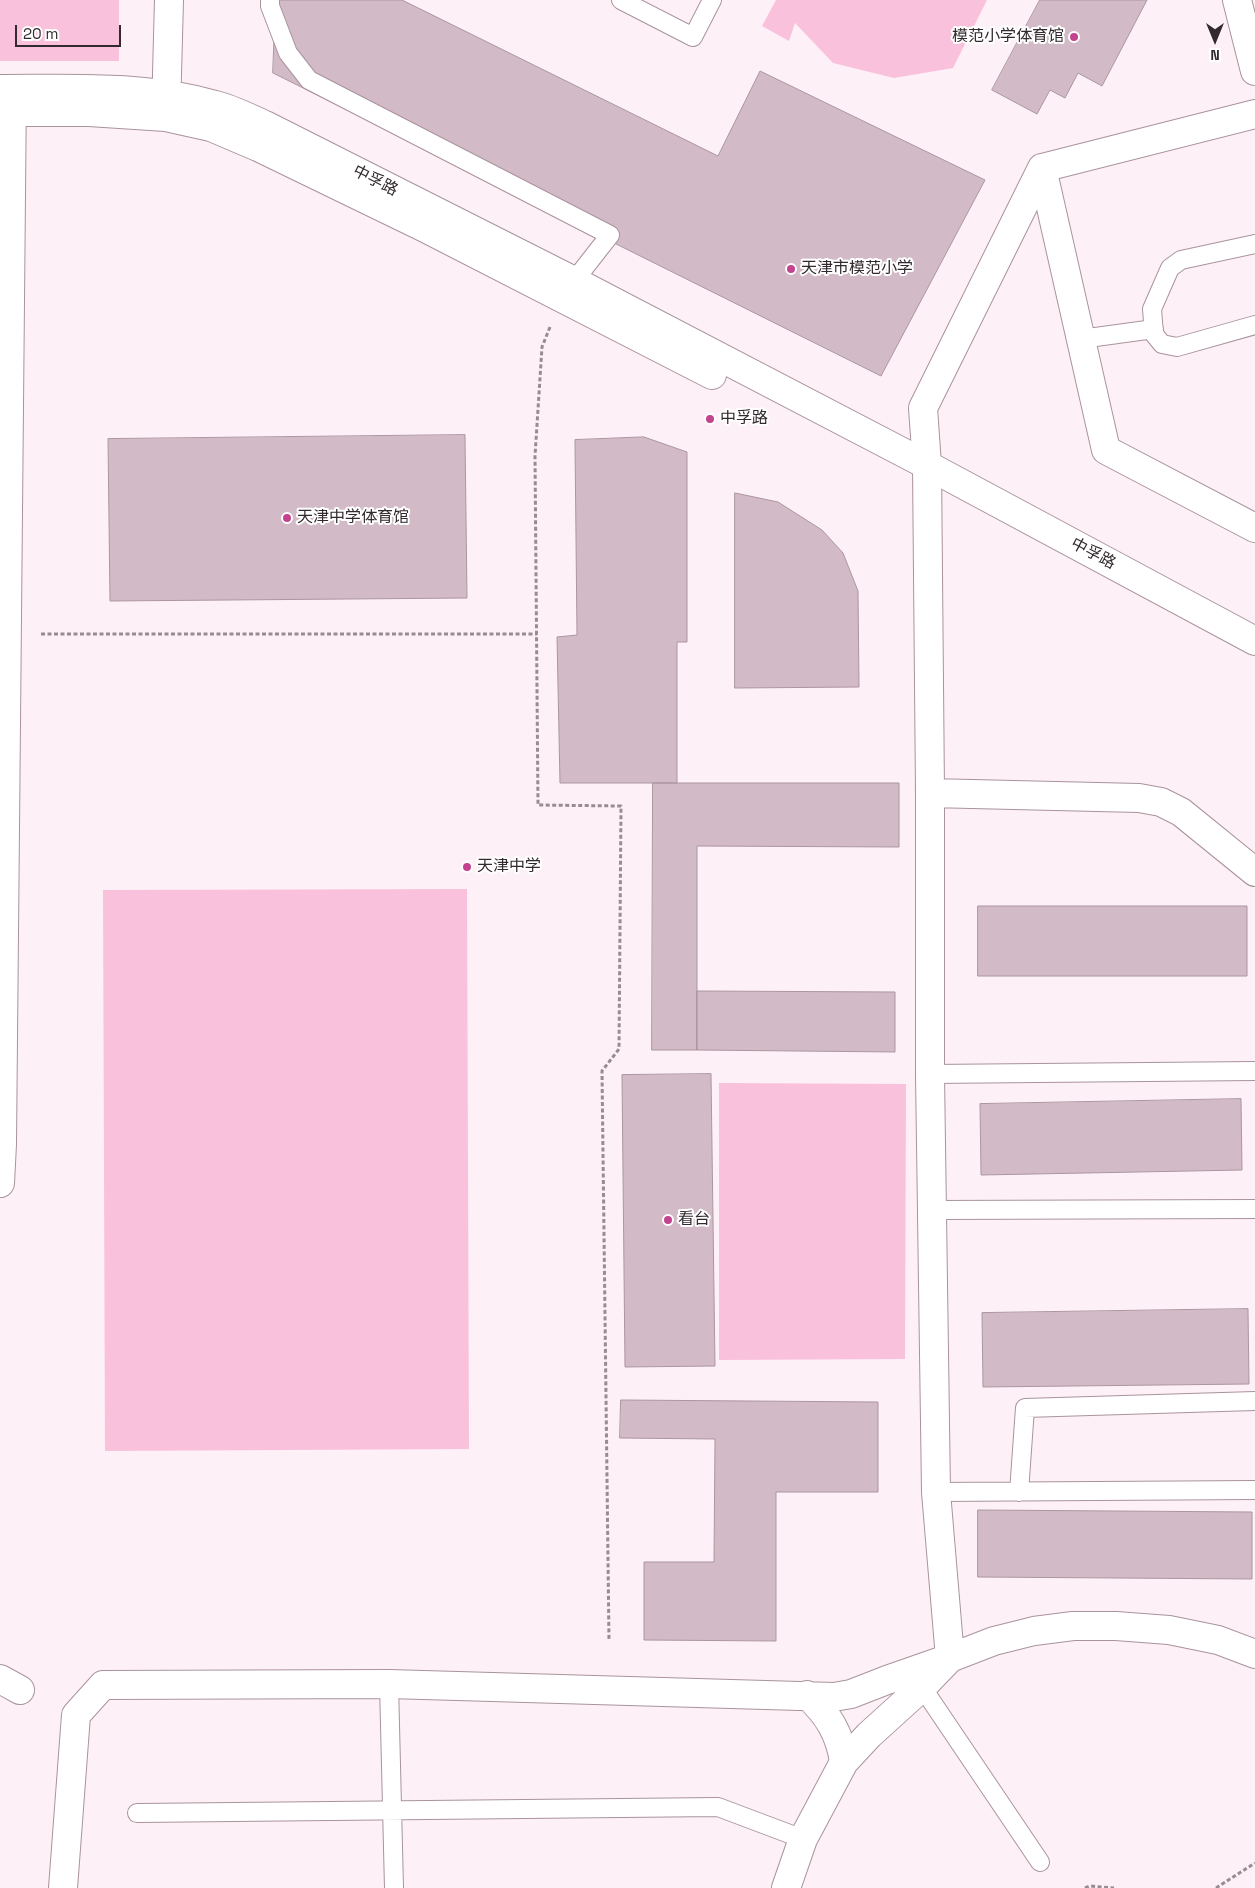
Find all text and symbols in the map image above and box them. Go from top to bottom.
scale bar [18,15,124,47]
north arrow [1190,15,1240,65]
text: 20 m [23,24,58,43]
place label: 模范小学体育馆 [952,27,1064,47]
marker: 模范小学体育馆 [1068,31,1080,43]
text: N [1210,46,1220,64]
street label: 中孚路 [349,162,401,200]
place label: 天津市模范小学 [801,259,913,279]
marker: 天津市模范小学 [785,263,797,275]
place label: 中孚路 [720,409,768,429]
marker: 中孚路 [704,413,716,425]
place label: 天津中学体育馆 [297,508,409,528]
marker: 天津中学体育馆 [281,512,293,524]
street label: 中孚路 [1067,534,1119,574]
place label: 天津中学 [477,857,541,877]
marker: 天津中学 [461,861,473,873]
place label: 看台 [678,1210,710,1230]
marker: 看台 [662,1214,674,1226]

